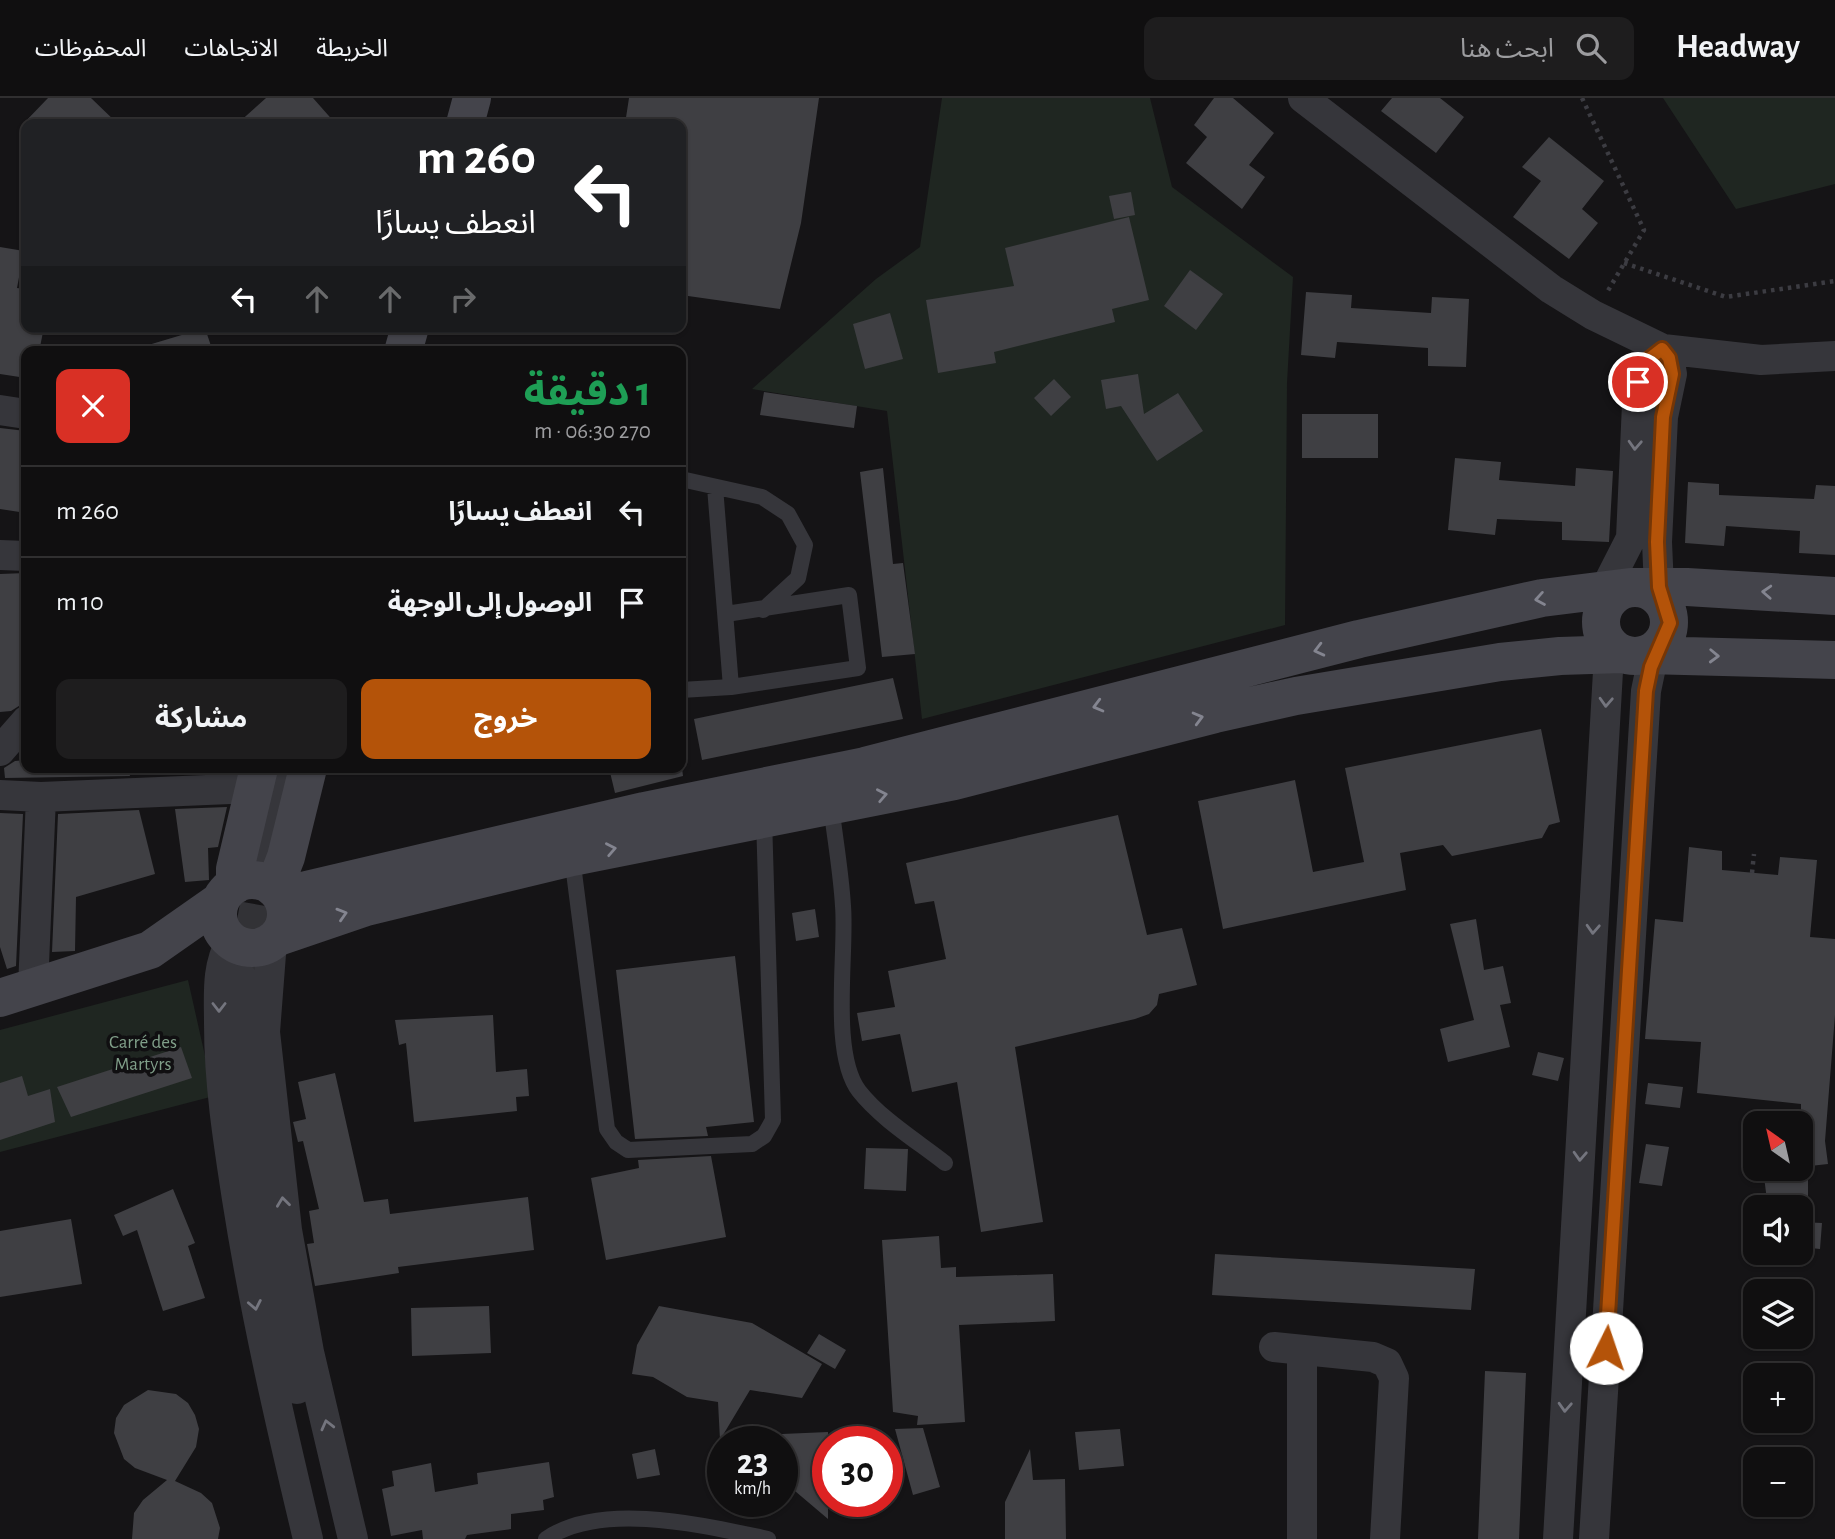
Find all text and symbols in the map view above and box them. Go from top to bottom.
search box [1144,17,1634,80]
icon: search [1572,29,1610,67]
text: Headway [1676,31,1800,64]
text: ابحث هنا [1460,36,1554,62]
text: المحفوظات [35,37,146,61]
text: الاتجاهات [184,37,278,61]
text: الخريطة [316,37,388,61]
text: 260 m [417,134,536,183]
icon: left [560,147,651,238]
text: انعطف يسارًا [375,207,536,239]
icon: left [225,280,263,318]
icon: ahead [298,280,336,318]
icon: ahead [371,280,409,318]
icon: right [444,280,482,318]
pin [1608,352,1668,412]
icon: arrive [1619,363,1657,401]
button: close [56,369,130,443]
text: 1 دقيقة [524,371,651,413]
text: 270 m · 06:30 [534,420,651,443]
one-way arrow [1628,440,1643,451]
icon: left [613,493,651,531]
text: 260 m [56,498,119,524]
text: انعطف يسارًا [448,499,592,525]
icon: arrive [613,584,651,622]
one-way arrow [1761,584,1772,599]
text: 10 m [56,589,104,615]
text: الوصول إلى الوجهة [388,590,592,616]
one-way arrow [1534,591,1546,606]
one-way arrow [1313,642,1325,656]
one-way arrow [1709,648,1720,663]
button: مشاركة [56,679,347,759]
button: خروج [361,679,651,759]
one-way arrow [1599,696,1614,707]
one-way arrow [1092,698,1104,712]
one-way arrow [1192,712,1204,726]
one-way arrow [876,788,888,803]
one-way arrow [605,843,617,858]
one-way arrow [336,908,348,923]
one-way arrow [1586,923,1601,934]
one-way arrow [211,1002,227,1013]
park label: Carré des Martyrs [109,1033,177,1074]
north arrow [1743,1111,1813,1181]
map controls [1743,1111,1813,1517]
one-way arrow [1573,1151,1588,1162]
button: sound [1743,1195,1813,1265]
one-way arrow [276,1196,291,1207]
button: layers [1743,1279,1813,1349]
one-way arrow [246,1299,261,1311]
position arrow [1569,1311,1643,1385]
button: + [1743,1363,1813,1433]
one-way arrow [1558,1402,1573,1413]
one-way arrow [320,1419,335,1431]
speed limit sign: 30 [812,1426,903,1517]
text: 23 [737,1445,768,1480]
button: − [1743,1447,1813,1517]
text: km/h [734,1480,771,1498]

